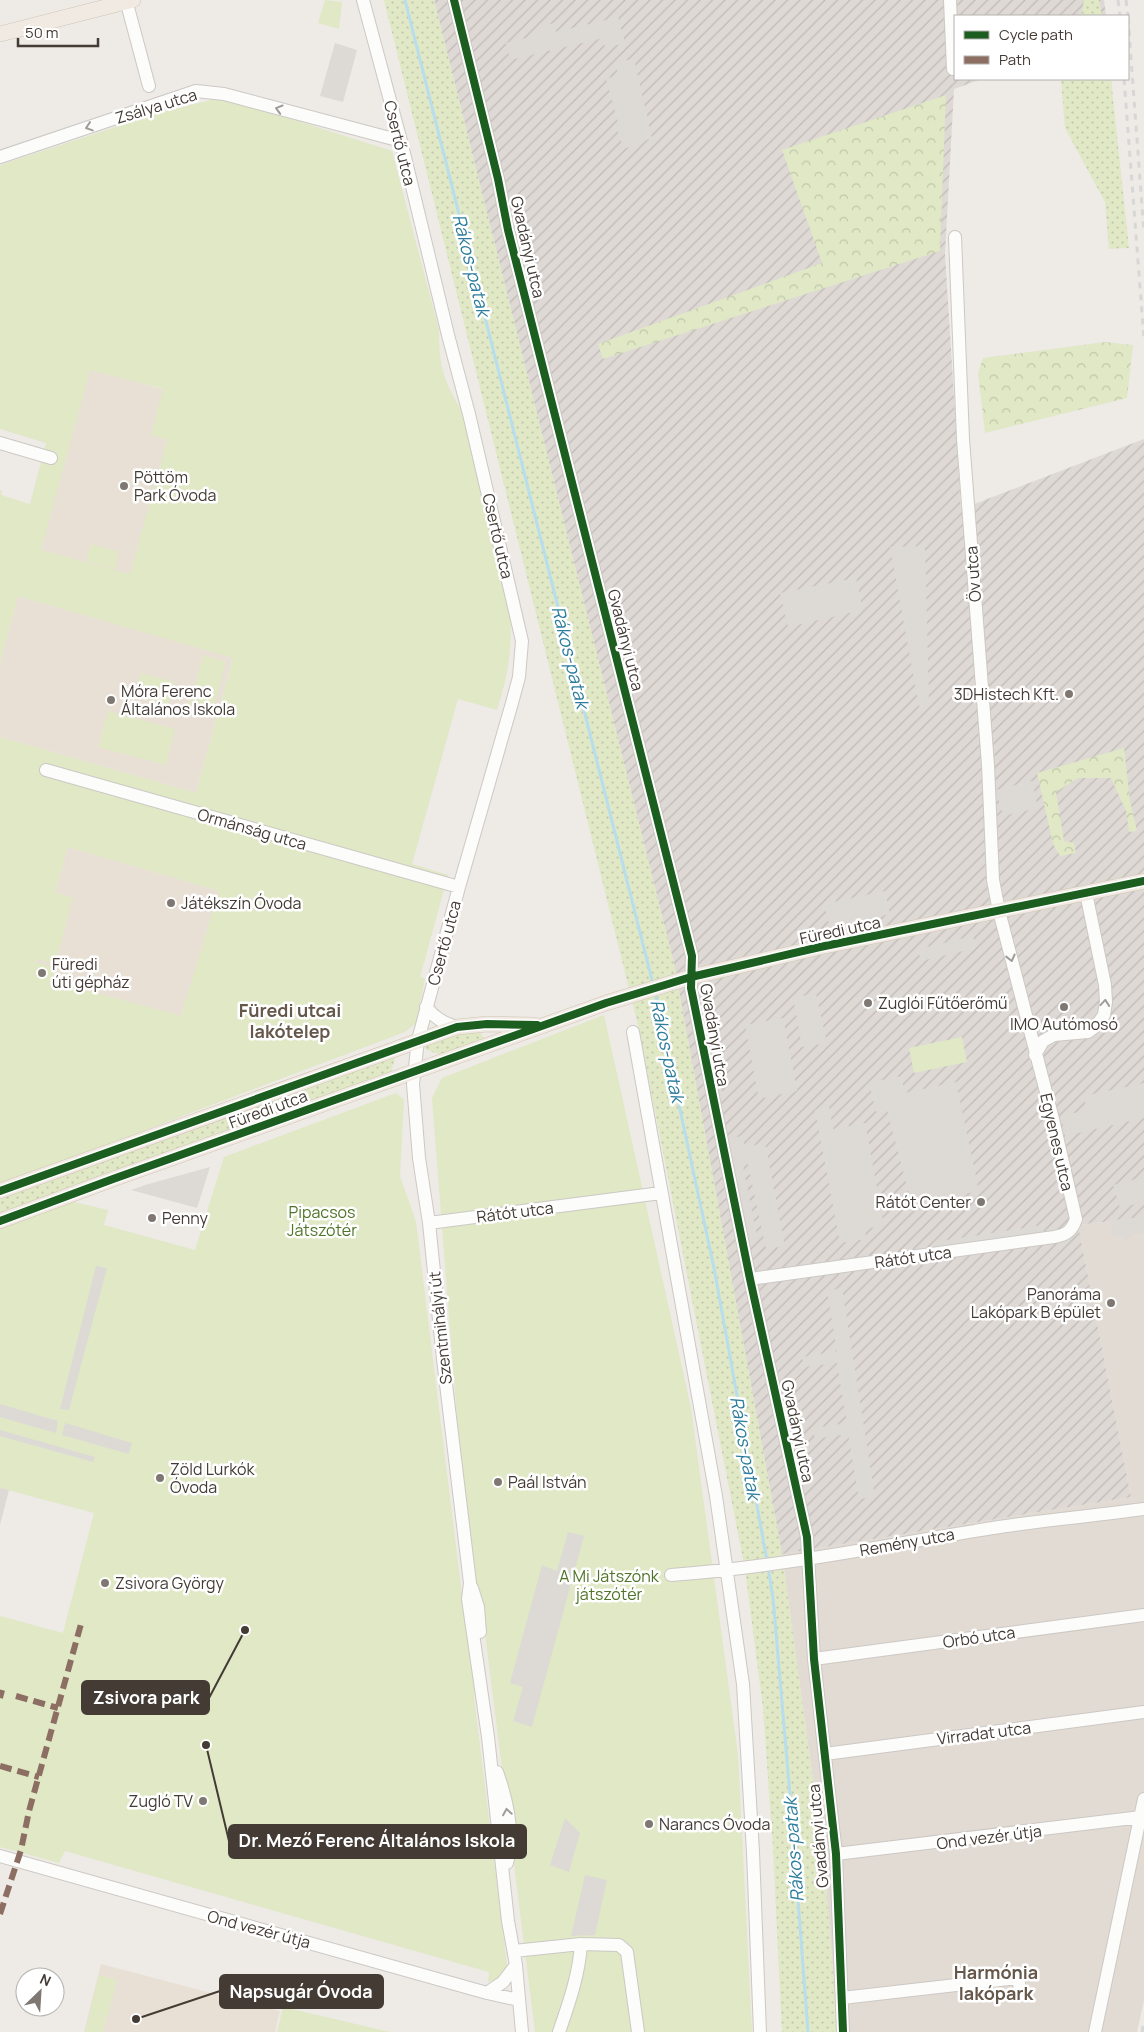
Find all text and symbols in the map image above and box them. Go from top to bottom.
scale bar [18,15,98,47]
legend [954,15,1129,80]
text: 50 m [25,22,59,43]
text: Cycle path [999,24,1073,45]
text: Path [999,49,1031,70]
street label: Zsálya utca [112,83,200,129]
street label: Csertő utca [379,98,421,188]
one-way arrow [275,105,283,115]
one-way arrow [86,121,94,131]
street label: Gvadányi utca [506,194,550,300]
water label: Rákos-patak [448,211,497,322]
place label: Pöttöm Park Óvoda [134,466,216,506]
marker: Pöttöm Park Óvoda [118,480,130,492]
street label: Csertő utca [477,491,519,581]
street label: Öv utca [960,545,986,603]
street label: Gvadányi utca [603,587,649,693]
water label: Rákos-patak [547,603,596,714]
place label: Móra Ferenc Általános Iskola [121,680,235,720]
place label: 3DHistech Kft. [954,683,1059,705]
marker: 3DHistech Kft. [1063,688,1075,700]
marker: Móra Ferenc Általános Iskola [105,694,117,706]
street label: Ormánság utca [195,803,309,855]
place label: Játékszín Óvoda [181,892,301,914]
marker: Játékszín Óvoda [165,897,177,909]
street label: Csertő utca [422,898,466,988]
street label: Füredi utca [798,911,882,949]
place label: Füredi úti gépház [52,953,130,993]
one-way arrow [1005,953,1016,962]
marker: Füredi úti gépház [36,967,48,979]
street label: Gvadányi utca [695,982,735,1088]
place label: Zuglói Fűtőerőmű [878,992,1008,1014]
water label: Rákos-patak [645,997,691,1108]
marker: Zuglói Fűtőerőmű [862,997,874,1009]
district label: Füredi utcai lakótelep [239,998,341,1043]
one-way arrow [1099,998,1110,1006]
marker: IMO Autómosó [1058,1001,1070,1013]
place label: IMO Autómosó [1010,1013,1118,1035]
street label: Füredi utca [226,1085,310,1133]
street label: Egyenes utca [1035,1091,1079,1193]
place label: Rátót Center [876,1191,971,1213]
street label: Rátót utca [475,1196,555,1228]
marker: Rátót Center [975,1196,987,1208]
park label: Pipacsos Játszótér [287,1201,357,1241]
place label: Penny [162,1207,208,1229]
marker: Penny [146,1212,158,1224]
street label: Rátót utca [873,1241,953,1273]
street label: Szentmihályi út [423,1270,457,1386]
place label: Panoráma Lakópark B épület [971,1283,1101,1323]
marker: Panoráma Lakópark B épület [1105,1297,1117,1309]
street label: Gvadányi utca [776,1378,820,1484]
water label: Rákos-patak [725,1394,767,1505]
place label: Zöld Lurkók Óvoda [170,1458,255,1498]
place label: Paál István [508,1471,587,1493]
marker: Zöld Lurkók Óvoda [154,1472,166,1484]
marker: Paál István [492,1476,504,1488]
street label: Remény utca [858,1523,956,1561]
park label: A Mi Játszónk játszótér [559,1565,660,1605]
place label: Zsivora György [115,1572,225,1594]
marker: Zsivora György [99,1577,111,1589]
street label: Orbó utca [941,1621,1017,1653]
callout: Zsivora park [82,1681,209,1714]
text: Zsivora park [93,1685,201,1709]
street label: Virradat utca [936,1716,1032,1750]
street label: Gvadányi utca [803,1783,833,1889]
place label: Zugló TV [129,1790,193,1812]
water label: Rákos-patak [777,1794,809,1903]
marker: Zugló TV [197,1795,209,1807]
one-way arrow [503,1808,513,1816]
place label: Narancs Óvoda [659,1813,770,1835]
marker: Narancs Óvoda [643,1818,655,1830]
street label: Ond vezér útja [935,1820,1043,1854]
callout: Dr. Mező Ferenc Általános Iskola [229,1825,526,1858]
text: Dr. Mező Ferenc Általános Iskola [239,1828,515,1852]
street label: Ond vezér útja [205,1905,313,1953]
district label: Harmónia lakópark [954,1960,1038,2005]
north arrow [15,1967,65,2017]
text: N [37,1969,54,1991]
callout: Napsugár Óvoda [220,1975,383,2008]
text: Napsugár Óvoda [229,1979,373,2003]

